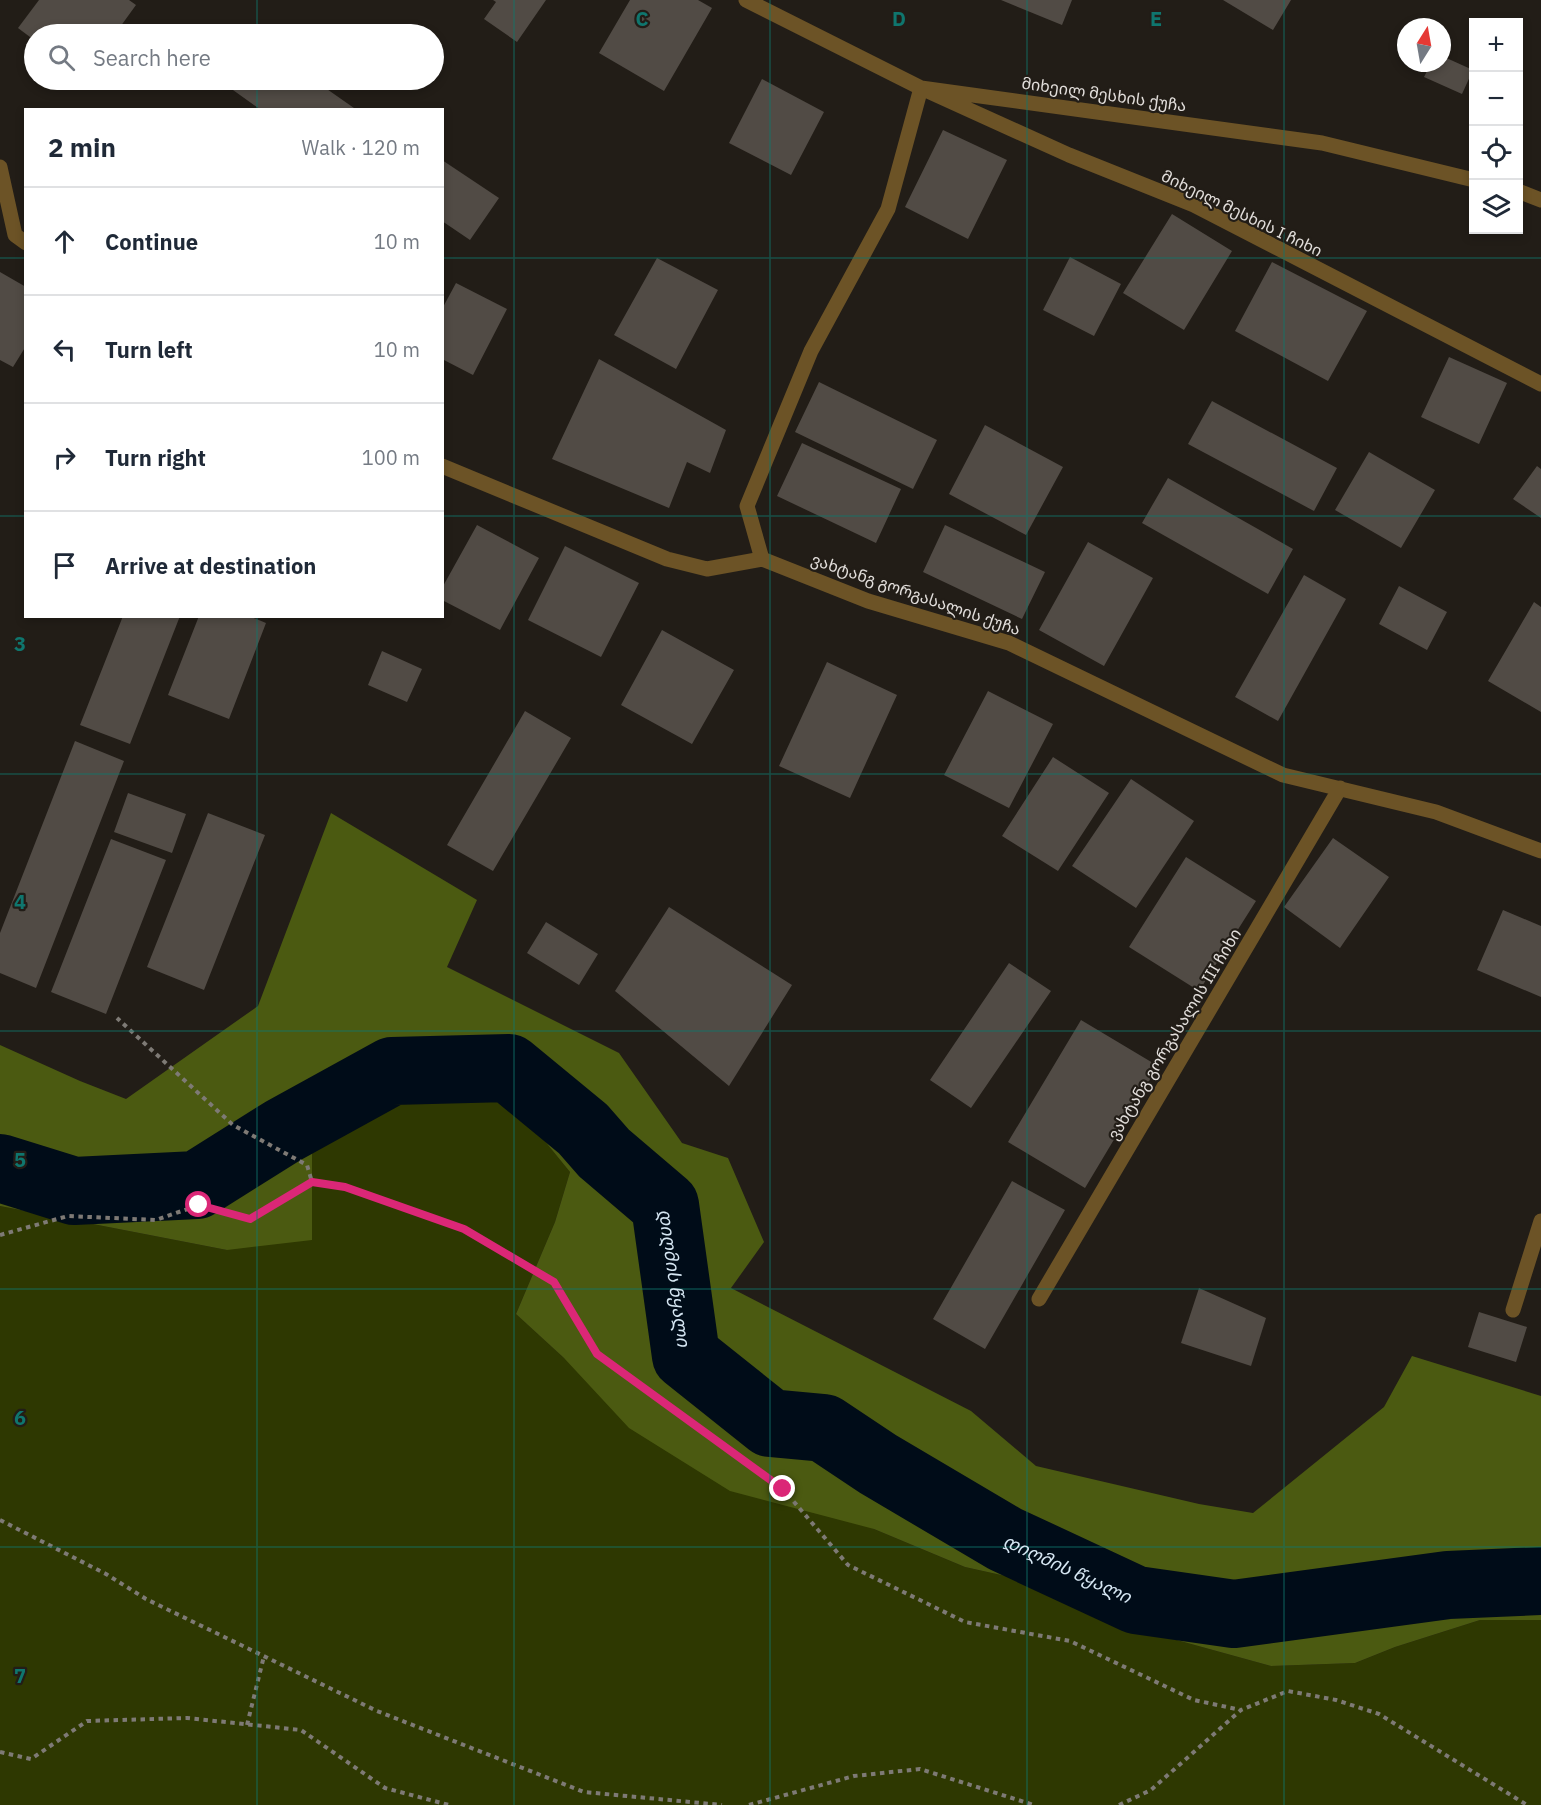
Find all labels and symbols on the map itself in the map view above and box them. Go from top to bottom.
text: C [635,5,649,32]
text: D [892,5,906,32]
text: E [1150,5,1162,32]
north arrow [1397,18,1451,72]
street label: მიხეილ მესხის ქუჩა [1020,73,1188,116]
street label: მიხეილ მესხის I ჩიხი [1158,165,1326,262]
street label: ვახტანგ გორგასალის ქუჩა [808,549,1023,640]
text: 3 [14,630,26,657]
text: 4 [14,888,26,915]
street label: ვახტანგ გორგასალის III ჩიხი [1103,925,1246,1144]
text: 5 [14,1146,26,1173]
route start [185,1191,211,1217]
water label: დიღმის წყალი [654,1208,696,1349]
text: 6 [14,1404,26,1431]
route end [769,1475,795,1501]
water label: დიღმის წყალი [1000,1528,1136,1608]
text: 7 [14,1662,26,1689]

